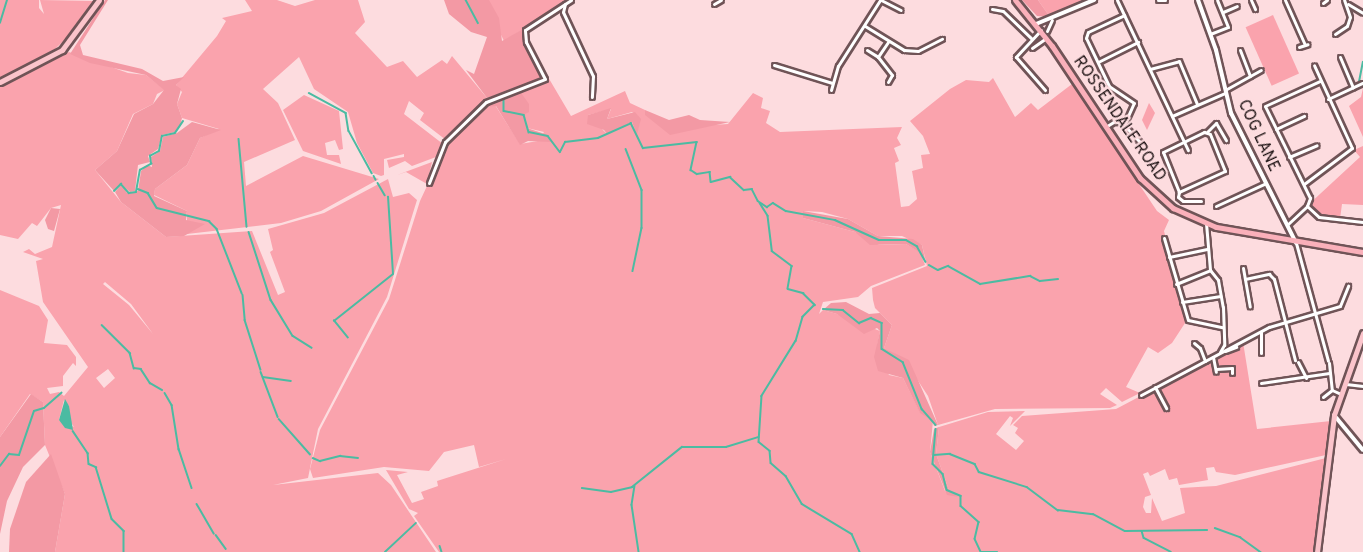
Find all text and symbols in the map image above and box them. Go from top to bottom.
street label: ROSSENDALE ROAD [1069,53,1169,185]
street label: COG LANE [1233,97,1283,175]

